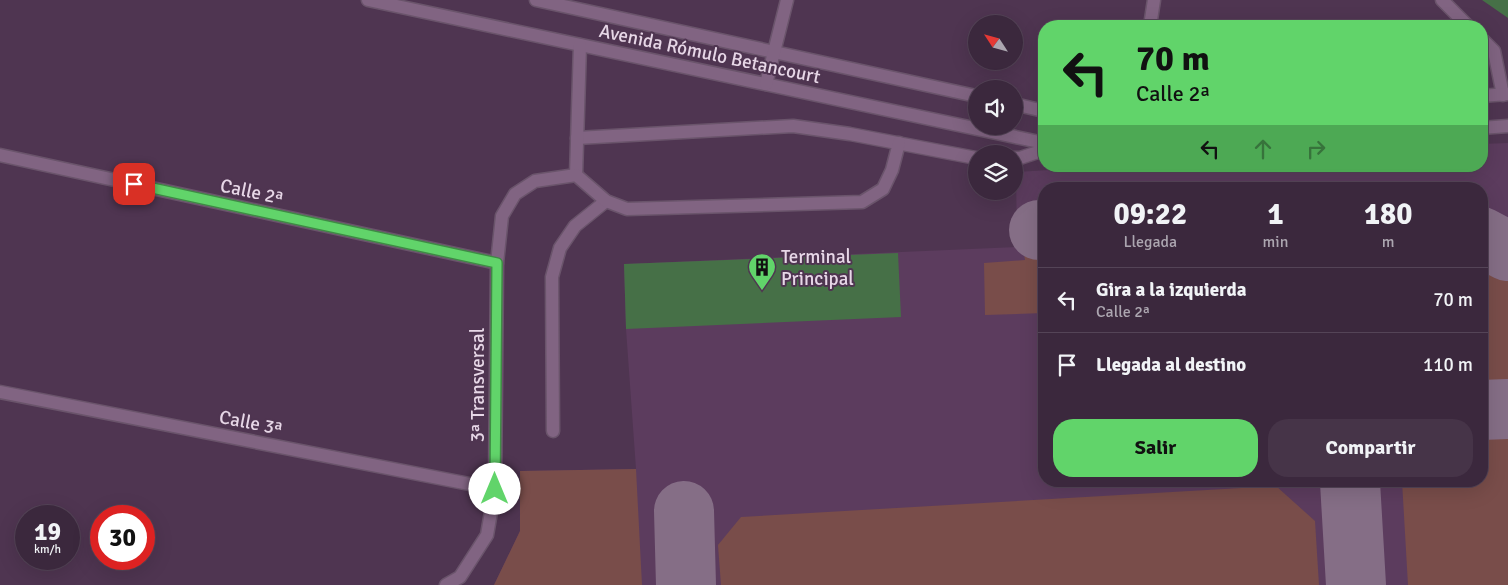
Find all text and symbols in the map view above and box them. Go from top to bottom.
north arrow [968,15,1022,70]
map controls [968,15,1023,200]
street label: Avenida Rómulo Betancourt [597,19,823,89]
text: 70 m [1136,37,1210,80]
icon: left [1053,40,1118,105]
button: sound [968,80,1023,135]
text: Calle 2ª [1136,80,1210,107]
icon: left [1196,135,1224,163]
icon: ahead [1249,135,1277,163]
icon: right [1302,135,1330,163]
button: layers [968,145,1023,200]
pin [113,163,155,205]
icon: arrive [120,170,148,198]
street label: Calle 2ª [218,174,285,210]
text: 09:22 [1113,196,1187,233]
text: 1 [1267,196,1284,233]
text: 180 [1364,196,1412,233]
text: Llegada [1123,232,1177,252]
text: min [1263,232,1288,252]
text: m [1382,232,1395,252]
place label: Terminal Principal [781,245,854,291]
building icon: Terminal Principal [747,252,777,291]
text: Gira a la izquierda [1096,278,1246,302]
icon: left [1053,286,1081,314]
text: 70 m [1433,288,1473,312]
text: Calle 2ª [1096,302,1150,322]
street label: 3ª Transversal [466,328,490,442]
icon: arrive [1053,351,1081,379]
text: Llegada al destino [1096,353,1246,377]
text: 110 m [1423,353,1473,377]
street label: Calle 3ª [217,405,284,441]
button: Salir [1053,419,1258,477]
button: Compartir [1268,419,1473,477]
position arrow [468,462,520,514]
speed limit sign: 30 [90,505,155,570]
text: 19 [34,516,61,547]
text: km/h [34,542,61,557]

